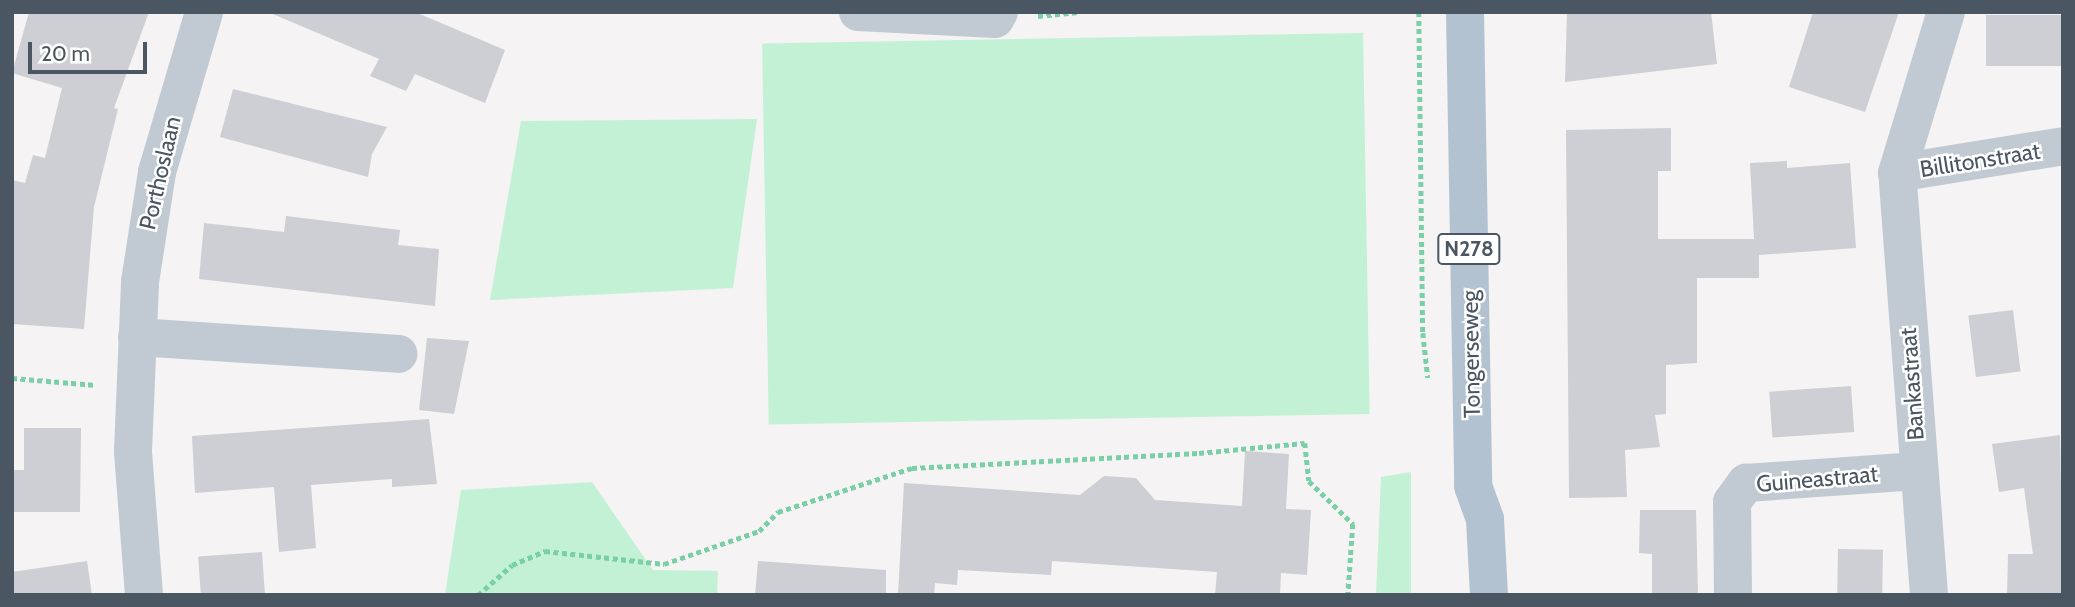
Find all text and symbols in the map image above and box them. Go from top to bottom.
scale bar [32,28,150,72]
text: 20 m [41,41,90,66]
street label: Porthoslaan [134,114,186,232]
street label: Billitonstraat [1918,137,2042,183]
road number: N278 [1436,232,1502,266]
street label: Tongerseweg [1456,290,1486,418]
street label: Bankastraat [1894,327,1930,441]
street label: Guineastraat [1755,460,1879,498]

